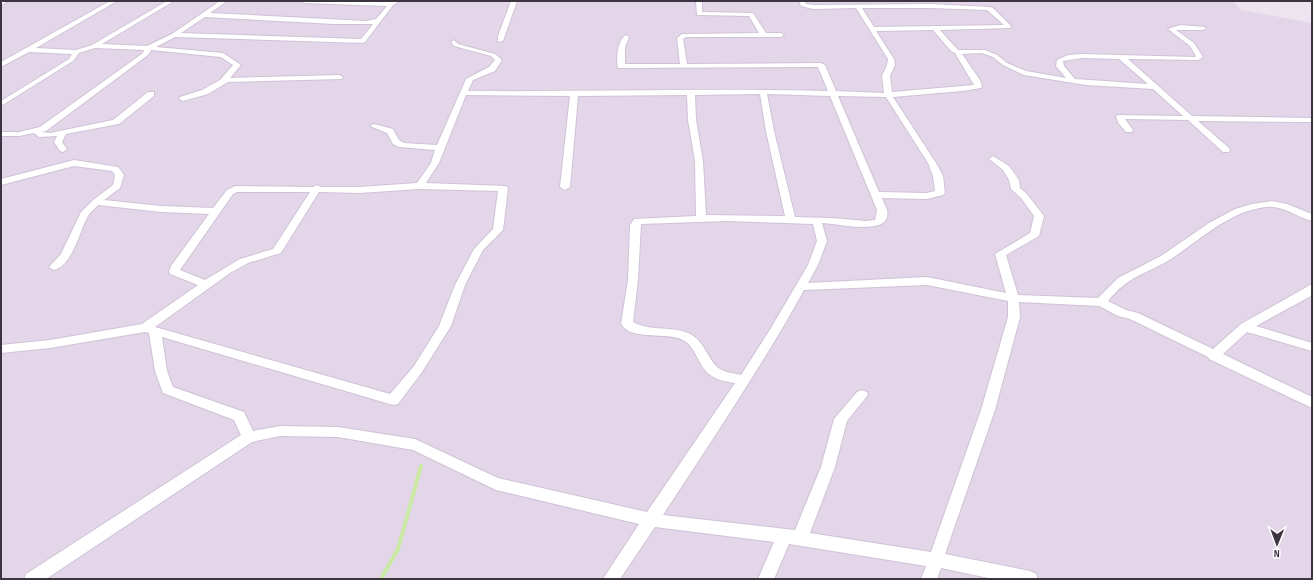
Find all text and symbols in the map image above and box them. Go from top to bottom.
north arrow [1257,524,1297,564]
text: N [1274,547,1280,560]

